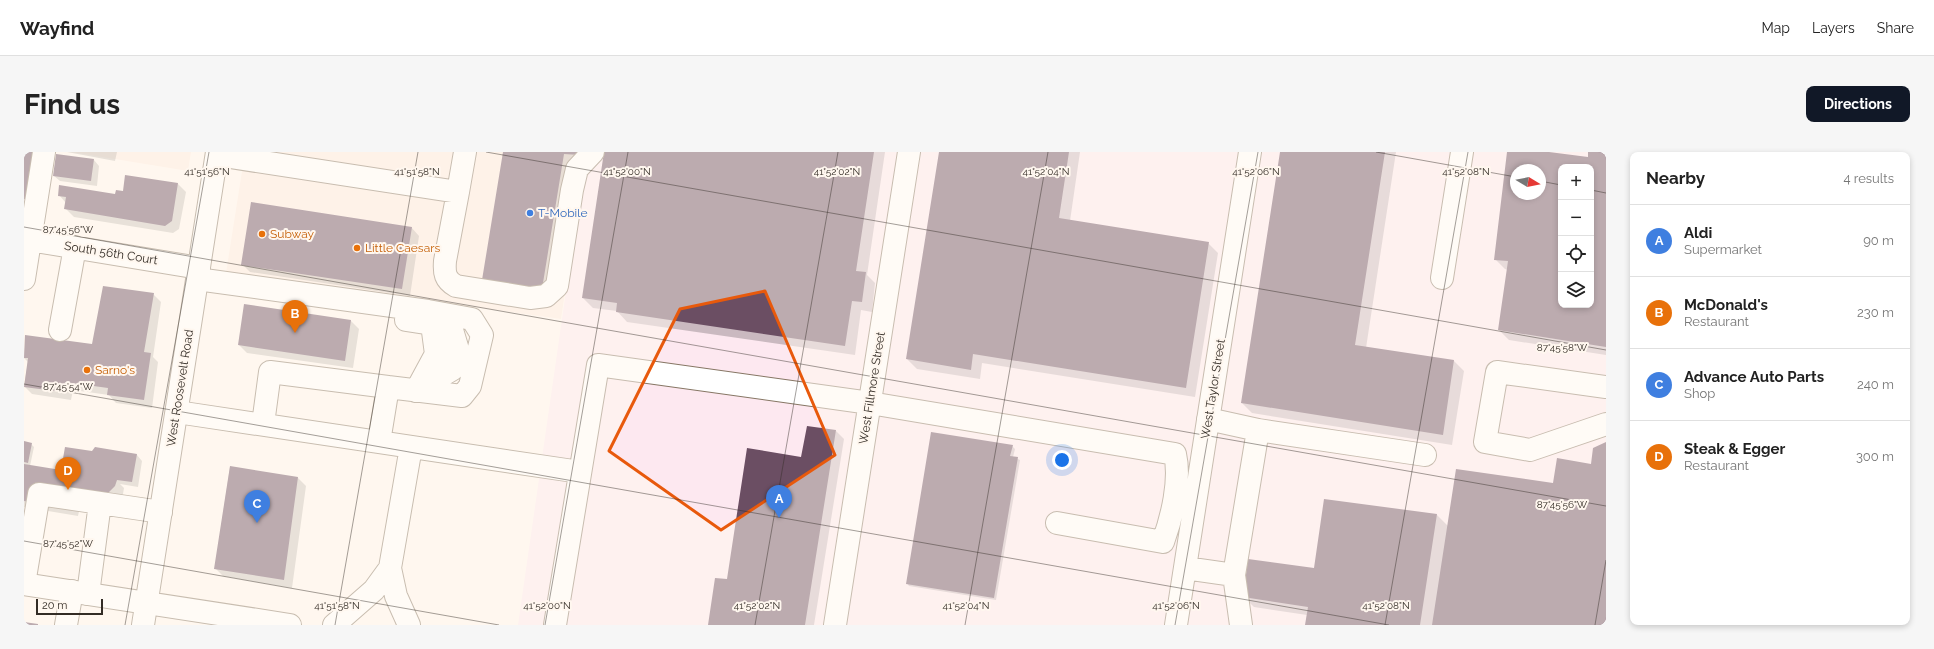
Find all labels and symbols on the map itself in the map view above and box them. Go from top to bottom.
north arrow [1510,164,1546,200]
text: 41°51'56"N [184,166,230,177]
text: 41°51'58"N [394,166,440,177]
text: 41°52'00"N [603,166,651,177]
text: 41°52'02"N [814,166,860,177]
text: 41°52'04"N [1023,166,1069,177]
text: 41°52'06"N [1232,166,1280,177]
text: 41°52'08"N [1442,166,1490,177]
place label: T-Mobile [538,206,588,220]
marker: T-Mobile [525,208,535,218]
text: 87°45'56"W [43,224,94,235]
place label: Subway [270,227,315,241]
marker: Subway [257,229,267,239]
street label: South 56th Court [63,239,159,267]
place label: Little Caesars [365,241,440,255]
marker: Little Caesars [352,243,362,253]
pin: B [282,300,308,333]
street label: West Roosevelt Road [164,328,196,448]
street label: West Fillmore Street [856,331,888,445]
street label: West Taylor Street [1198,338,1228,440]
text: 87°45'58"W [1537,342,1588,353]
place label: Sarno's [95,363,135,377]
marker: Sarno's [82,365,92,375]
text: 87°45'54"W [43,381,94,392]
your location [1052,450,1072,470]
pin: D [55,457,81,490]
pin: A [766,485,792,518]
pin: C [244,490,270,523]
text: 87°45'56"W [1537,499,1588,510]
text: 87°45'52"W [43,538,93,549]
scale bar [36,597,103,616]
text: 41°51'58"N [314,600,360,611]
text: 41°52'00"N [523,600,571,611]
text: 41°52'02"N [734,600,780,611]
text: 41°52'04"N [943,600,989,611]
text: 41°52'06"N [1152,600,1200,611]
text: 41°52'08"N [1362,600,1410,611]

